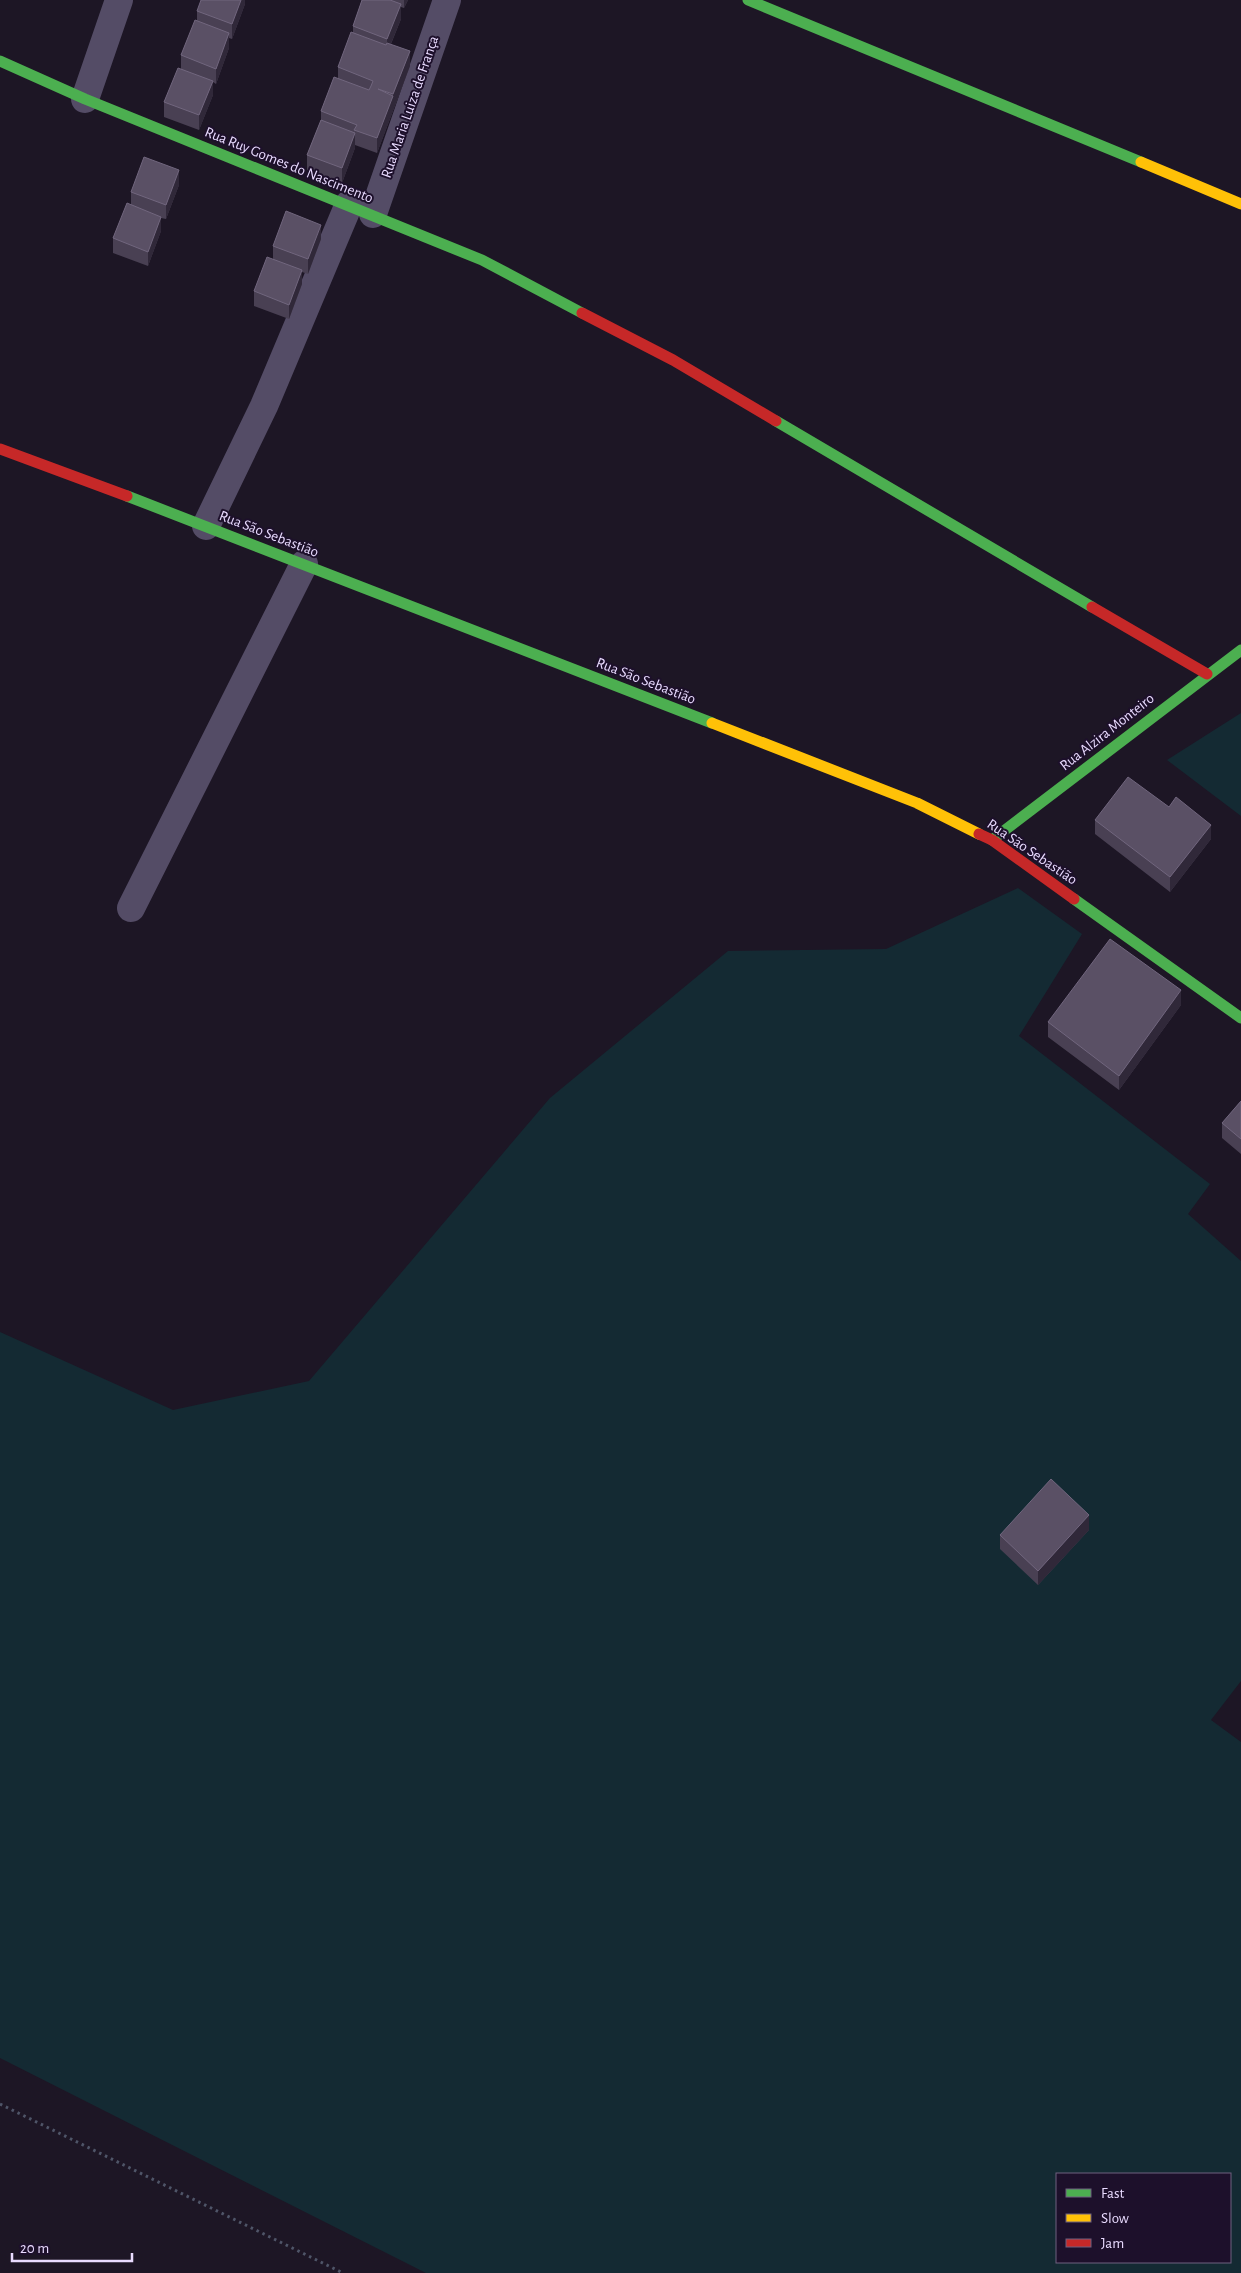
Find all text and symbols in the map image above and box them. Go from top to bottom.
street label: Rua Maria Luiza de França [379,34,441,180]
street label: Rua Ruy Gomes do Nascimento [203,124,375,206]
street label: Rua São Sebastião [217,508,321,560]
street label: Rua São Sebastião [594,655,698,707]
street label: Rua Alzira Monteiro [1057,691,1157,773]
street label: Rua São Sebastião [984,816,1080,888]
legend [1056,2173,1231,2263]
text: Fast [1101,2186,1125,2201]
text: Slow [1101,2211,1129,2226]
scale bar [12,2230,132,2262]
text: Jam [1101,2236,1124,2251]
text: 20 m [20,2241,49,2256]

